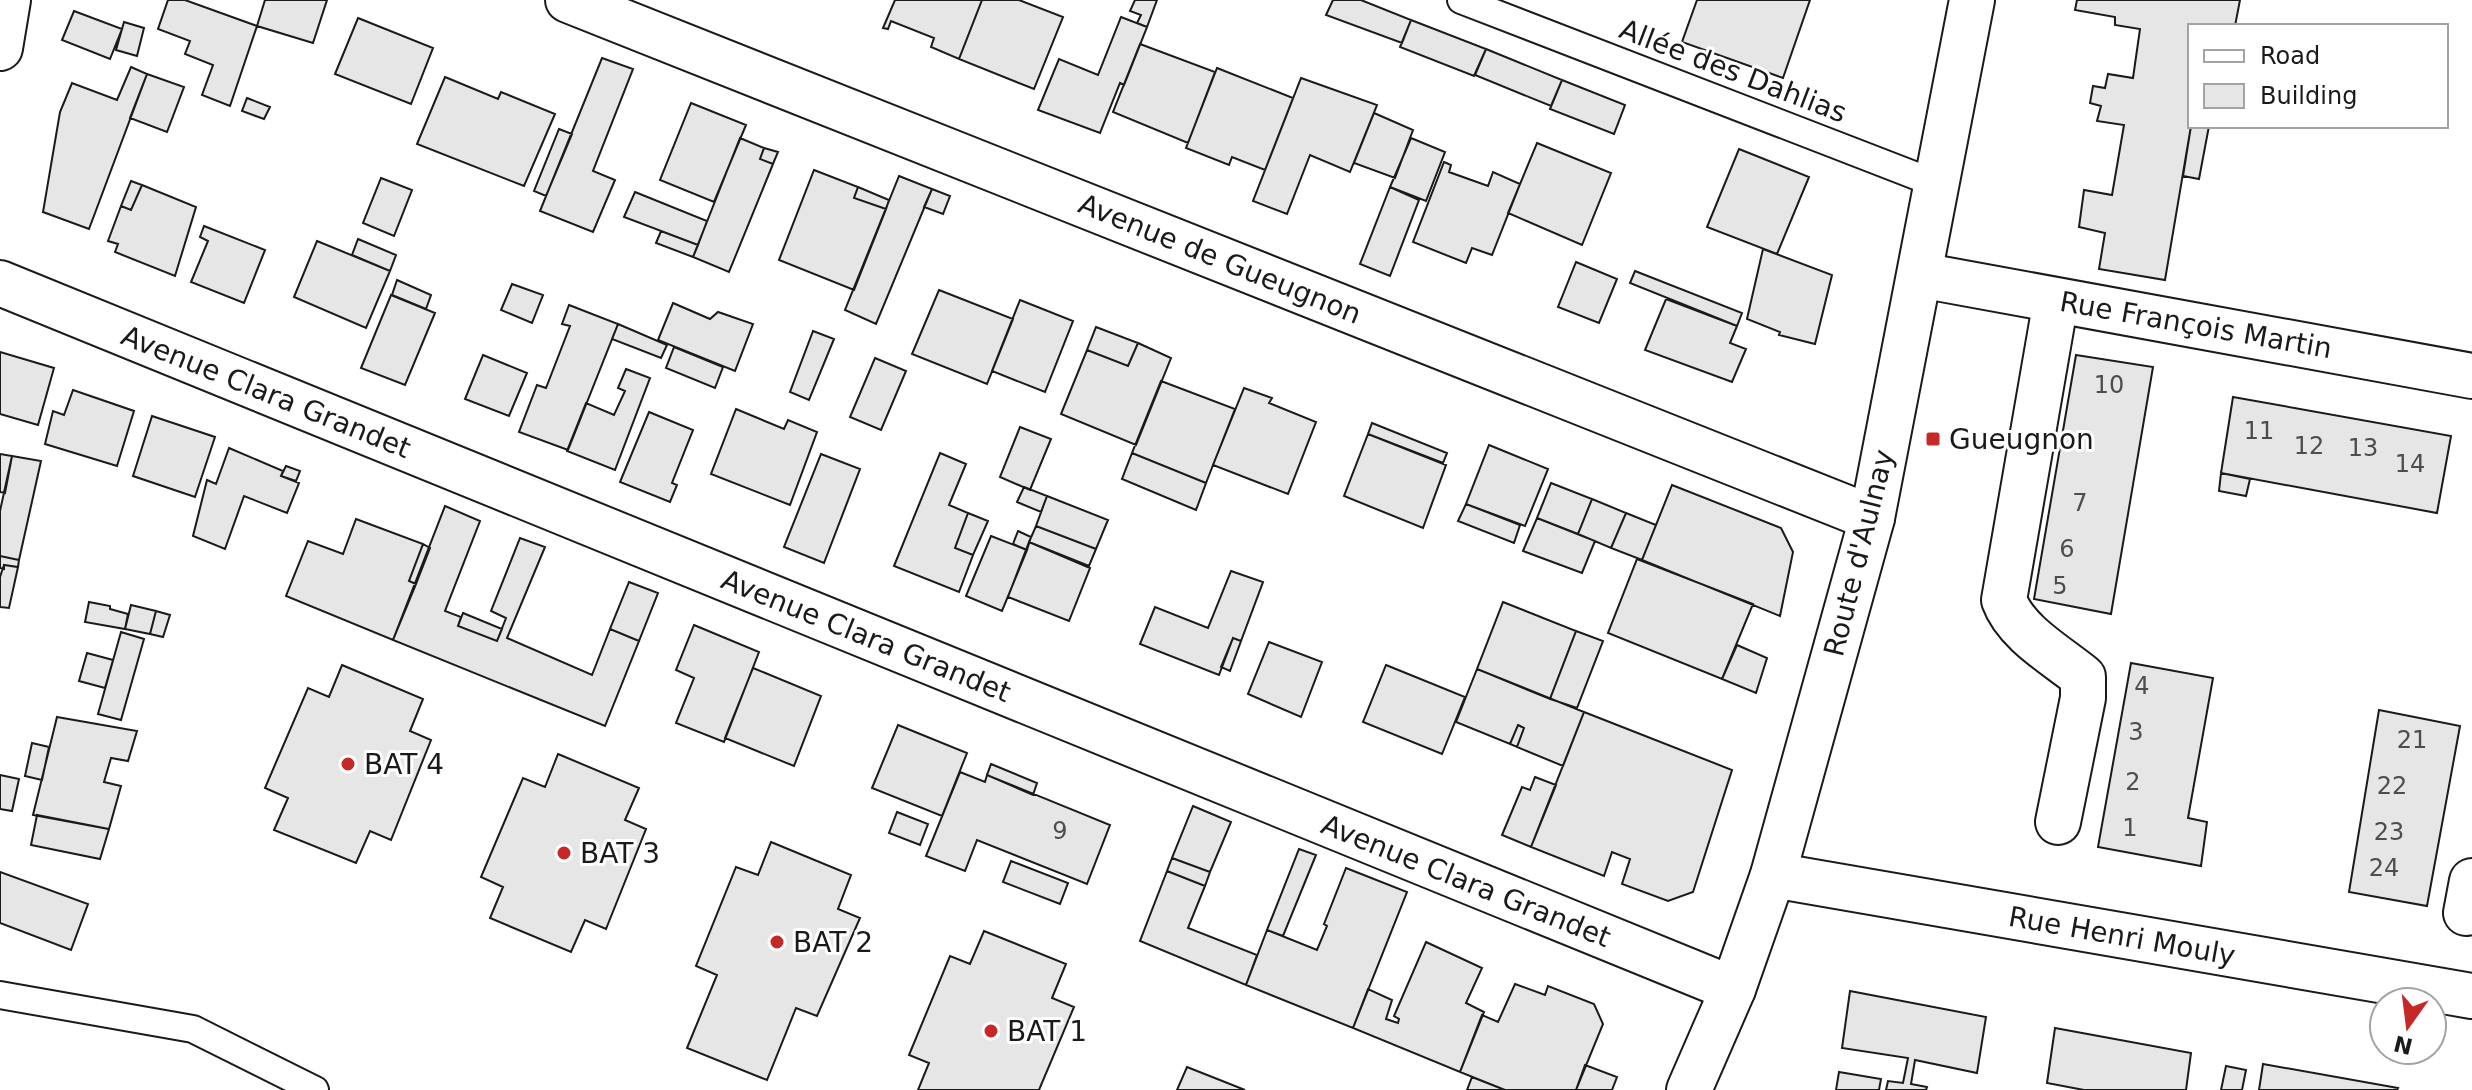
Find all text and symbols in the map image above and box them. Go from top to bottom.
street label: Allée des Dahlias [1615,13,1851,129]
legend [2188,24,2448,128]
text: Road [2260,42,2320,70]
text: Building [2260,82,2357,110]
street label: Avenue de Gueugnon [1074,187,1366,331]
street label: Rue François Martin [2057,285,2335,365]
street label: Avenue Clara Grandet [117,319,415,465]
house number: 10 [2094,371,2124,399]
house number: 11 [2244,417,2274,445]
place label: Gueugnon [1949,423,2094,456]
marker: Gueugnon [1924,430,1942,448]
house number: 12 [2294,432,2324,460]
house number: 13 [2348,434,2378,462]
street label: Route d'Aulnay [1817,446,1901,660]
house number: 14 [2395,450,2425,478]
house number: 7 [2072,489,2088,517]
house number: 6 [2059,535,2075,563]
street label: Avenue Clara Grandet [717,563,1015,709]
house number: 5 [2052,572,2068,600]
house number: 4 [2134,672,2150,700]
house number: 3 [2128,718,2144,746]
house number: 21 [2397,726,2427,754]
place label: BAT 4 [364,748,444,781]
marker: BAT 4 [339,755,357,773]
house number: 2 [2125,768,2141,796]
house number: 22 [2377,772,2407,800]
street label: Avenue Clara Grandet [1317,808,1615,954]
house number: 1 [2122,814,2138,842]
house number: 9 [1052,817,1068,845]
house number: 23 [2374,818,2404,846]
place label: BAT 3 [580,837,660,870]
marker: BAT 3 [555,844,573,862]
house number: 24 [2369,854,2399,882]
street label: Rue Henri Mouly [2006,900,2238,972]
place label: BAT 2 [793,926,873,959]
marker: BAT 2 [768,933,786,951]
north arrow [2368,986,2448,1066]
place label: BAT 1 [1007,1015,1087,1048]
marker: BAT 1 [982,1022,1000,1040]
text: N [2391,1031,2415,1059]

